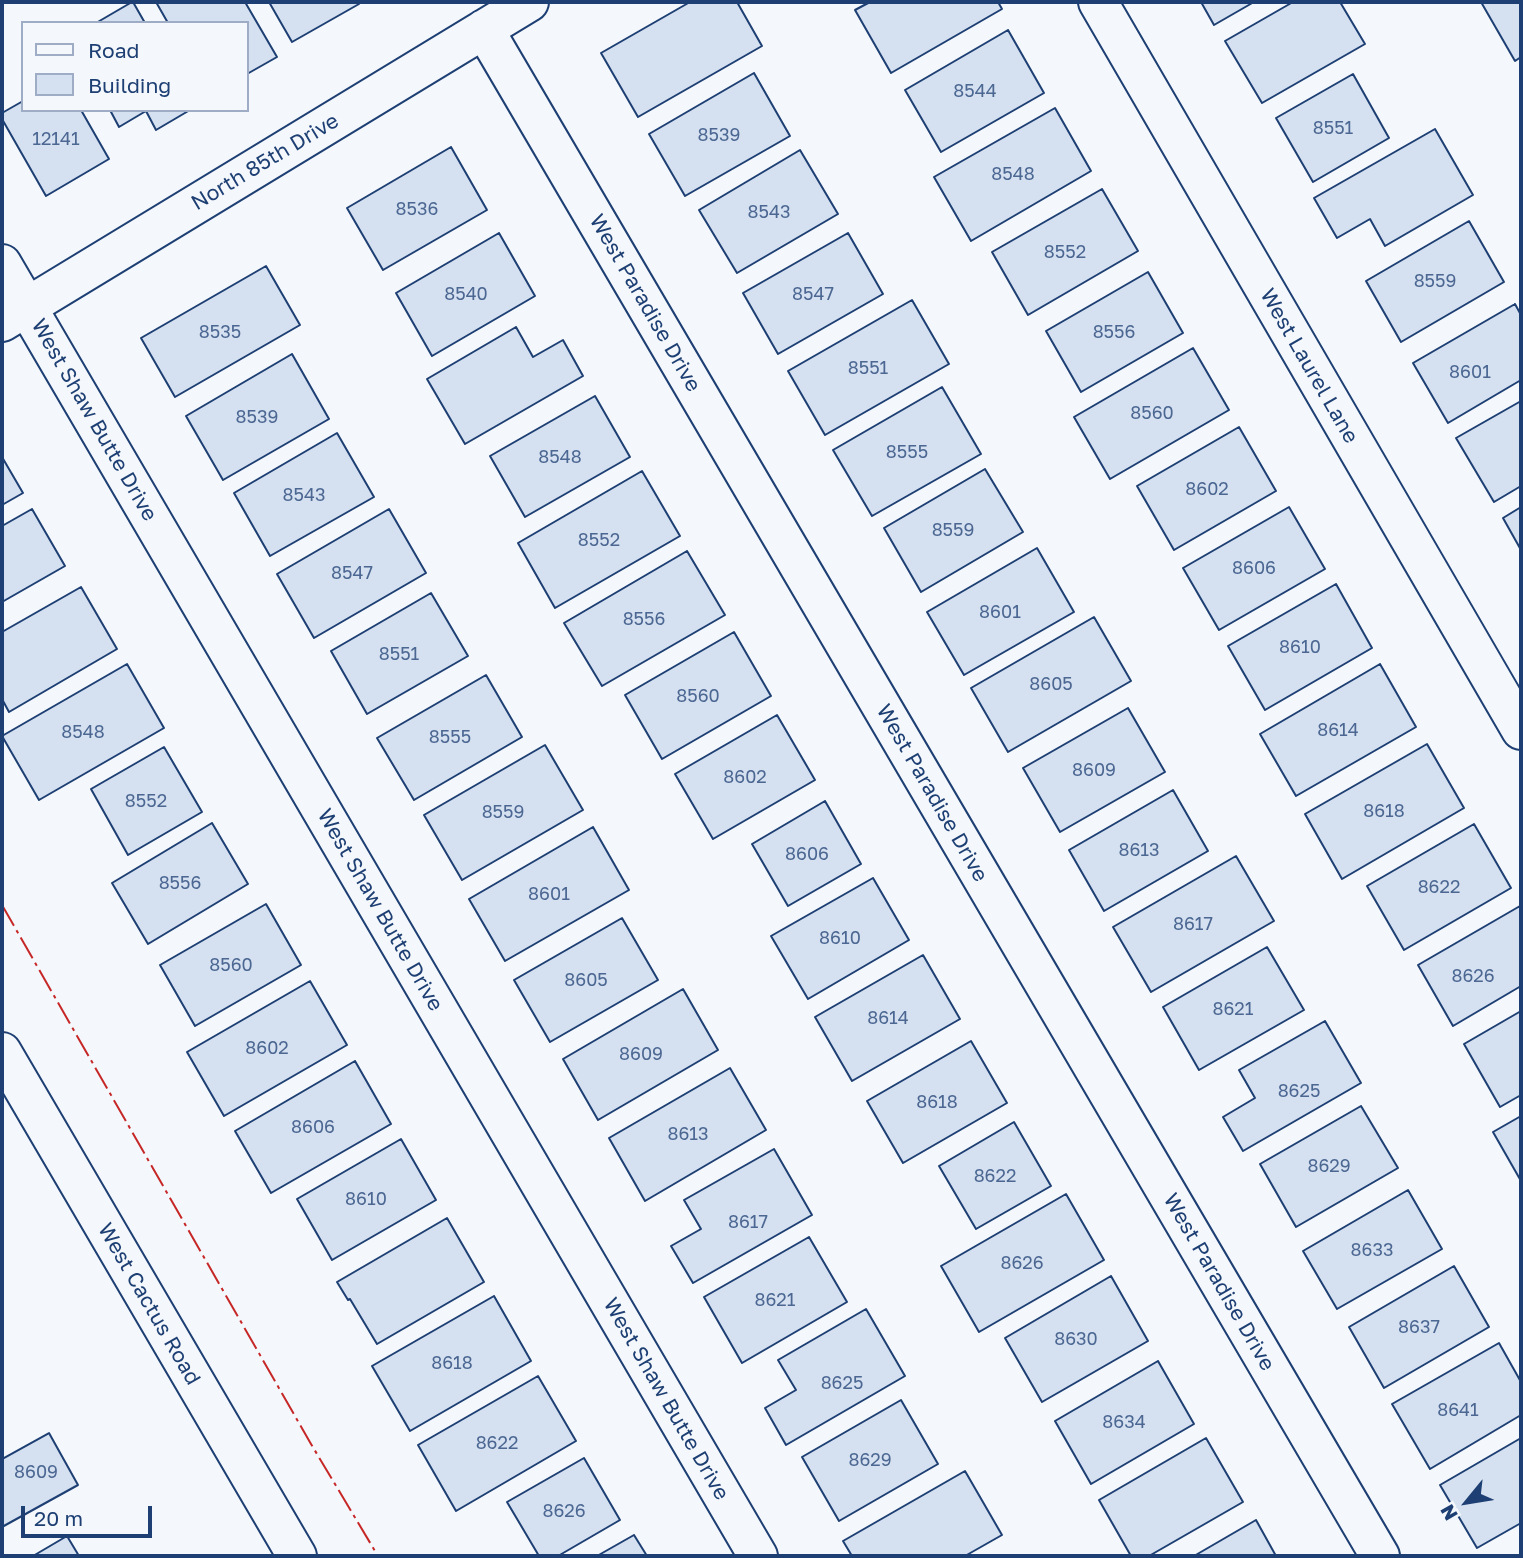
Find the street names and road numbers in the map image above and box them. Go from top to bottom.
street label: North 85th Drive [187,108,343,216]
street label: West Paradise Drive [584,210,706,396]
street label: West Laurel Lane [1255,284,1363,448]
street label: West Shaw Butte Drive [26,314,162,526]
street label: West Paradise Drive [871,700,993,886]
street label: West Shaw Butte Drive [312,804,448,1016]
street label: West Paradise Drive [1158,1189,1280,1375]
street label: West Cactus Road [92,1219,206,1389]
street label: West Shaw Butte Drive [598,1293,734,1505]

